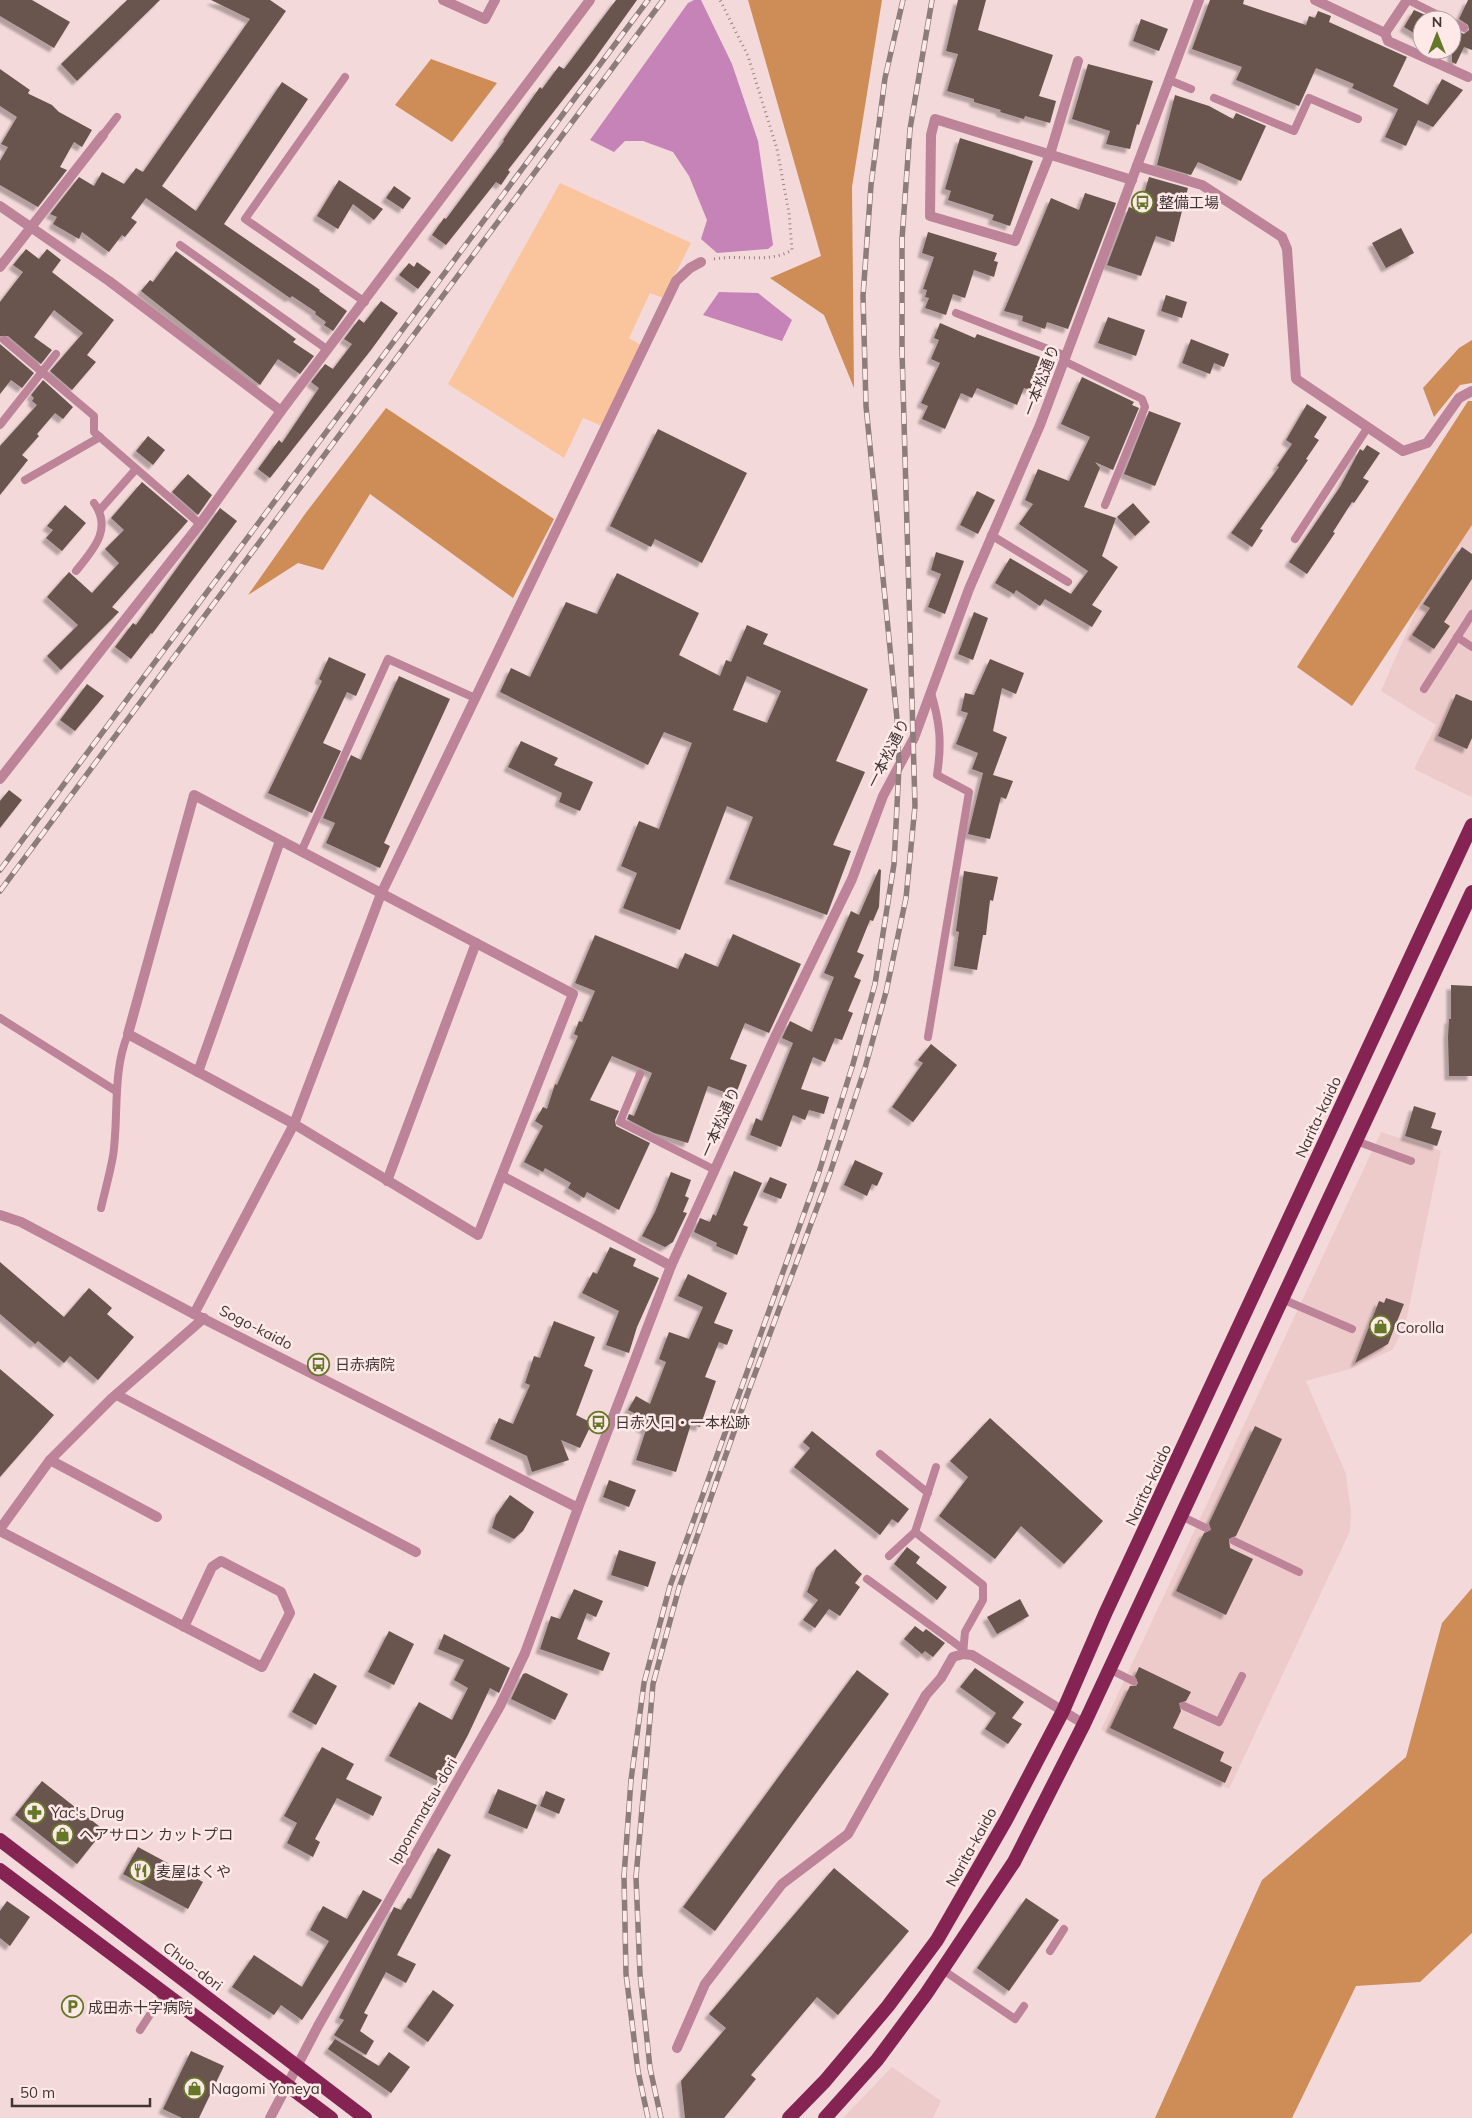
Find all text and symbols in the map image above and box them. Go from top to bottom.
north arrow [1412,10,1462,60]
text: N [1432,13,1442,31]
bus stop icon: 整備工場 [1131,190,1155,214]
place label: 整備工場 [1159,193,1219,212]
street label: 一本松通り [1019,342,1063,418]
street label: 一本松通り [863,715,913,791]
street label: Narita-kaido [1291,1073,1345,1161]
street label: 一本松通り [696,1084,744,1160]
street label: Sogo-kaido [216,1300,296,1354]
shop icon: Corolla [1368,1315,1392,1339]
place label: Corolla [1396,1318,1444,1337]
bus stop icon: 日赤病院 [307,1352,331,1376]
place label: 日赤病院 [335,1355,395,1374]
bus stop icon: 日赤入口・一本松跡 [587,1410,611,1434]
place label: 日赤入口・一本松跡 [615,1413,750,1432]
street label: Narita-kaido [1121,1441,1175,1529]
street label: Ippommatsu-dori [385,1754,461,1868]
pharmacy icon: Yac's Drug [23,1800,47,1824]
place label: Yac's Drug [50,1803,124,1822]
street label: Narita-kaido [941,1804,1001,1890]
shop icon: ヘアサロン カットプロ [51,1822,75,1846]
place label: ヘアサロン カットプロ [79,1825,233,1844]
restaurant icon: 麦屋はくや [128,1859,152,1883]
place label: 麦屋はくや [156,1862,231,1881]
street label: Chuo-dori [159,1937,227,1995]
parking icon: 成田赤十字病院 [60,1995,84,2019]
place label: 成田赤十字病院 [88,1998,193,2017]
scale bar [12,2076,150,2108]
shop icon: Nagomi Yoneya [183,2076,207,2100]
place label: Nagomi Yoneya [211,2079,320,2098]
text: 50 m [20,2083,55,2102]

